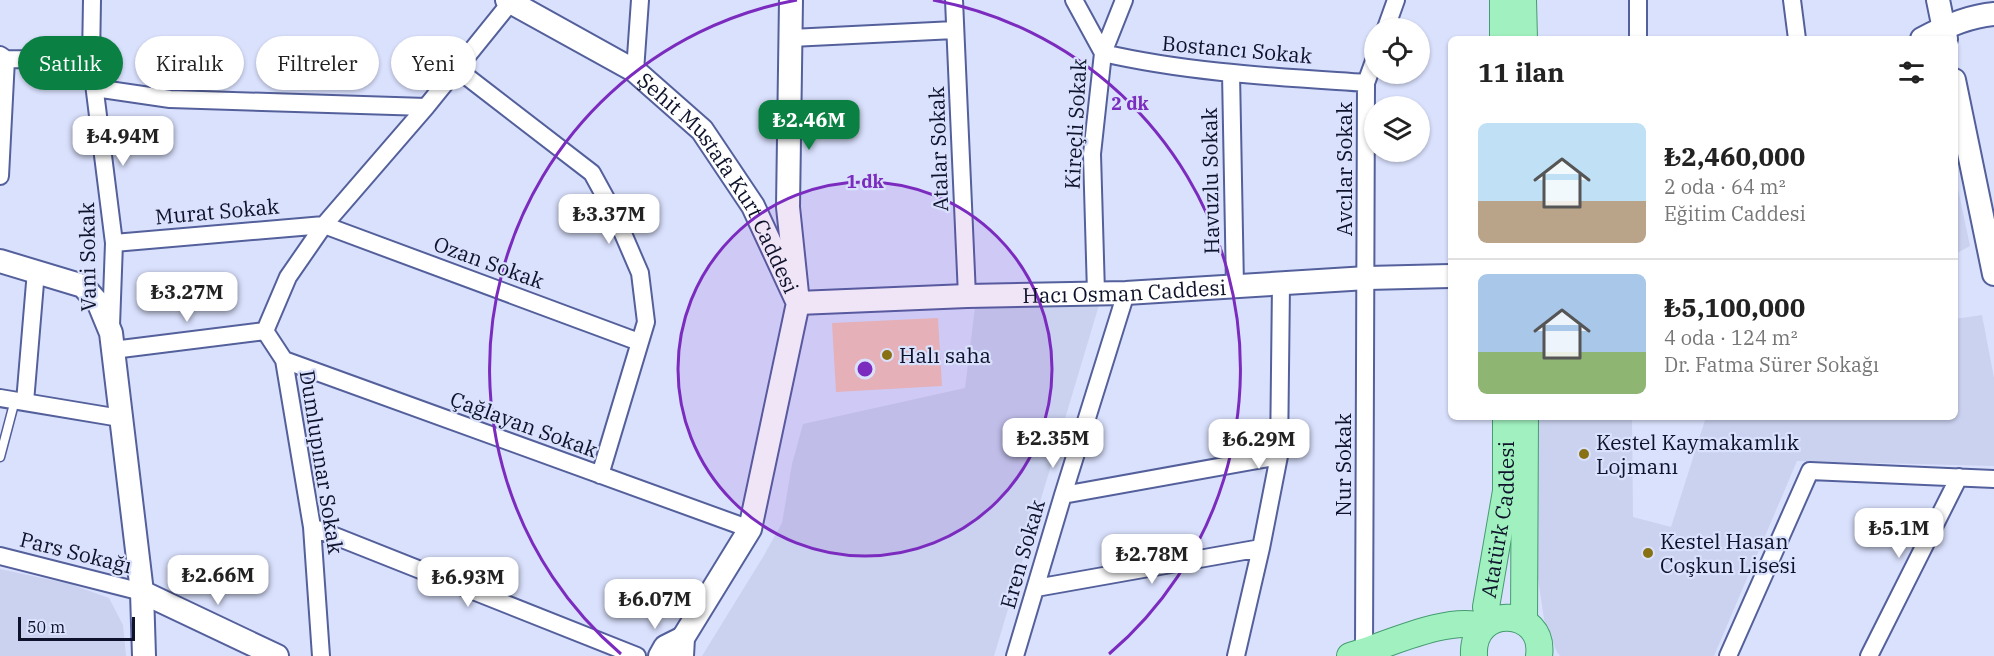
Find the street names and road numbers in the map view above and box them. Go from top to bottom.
street label: Bostancı Sokak [1161,28,1314,70]
street label: Kireçli Sokak [1058,57,1092,190]
street label: Şehit Mustafa Kurt Caddesi [632,66,805,298]
street label: Atalar Sokak [922,85,954,212]
street label: Avcılar Sokak [1330,101,1358,236]
street label: Havuzlu Sokak [1195,107,1225,255]
street label: Murat Sokak [154,192,281,230]
street label: Vani Sokak [72,201,102,312]
street label: Ozan Sokak [430,229,549,295]
street label: Hacı Osman Caddesi [1022,273,1227,309]
street label: Dumlupınar Sokak [294,368,350,557]
street label: Çağlayan Sokak [447,384,602,464]
street label: Nur Sokak [1329,412,1357,517]
street label: Atatürk Caddesi [1474,441,1520,600]
street label: Eren Sokak [993,495,1051,612]
street label: Pars Sokağı [17,525,135,579]

